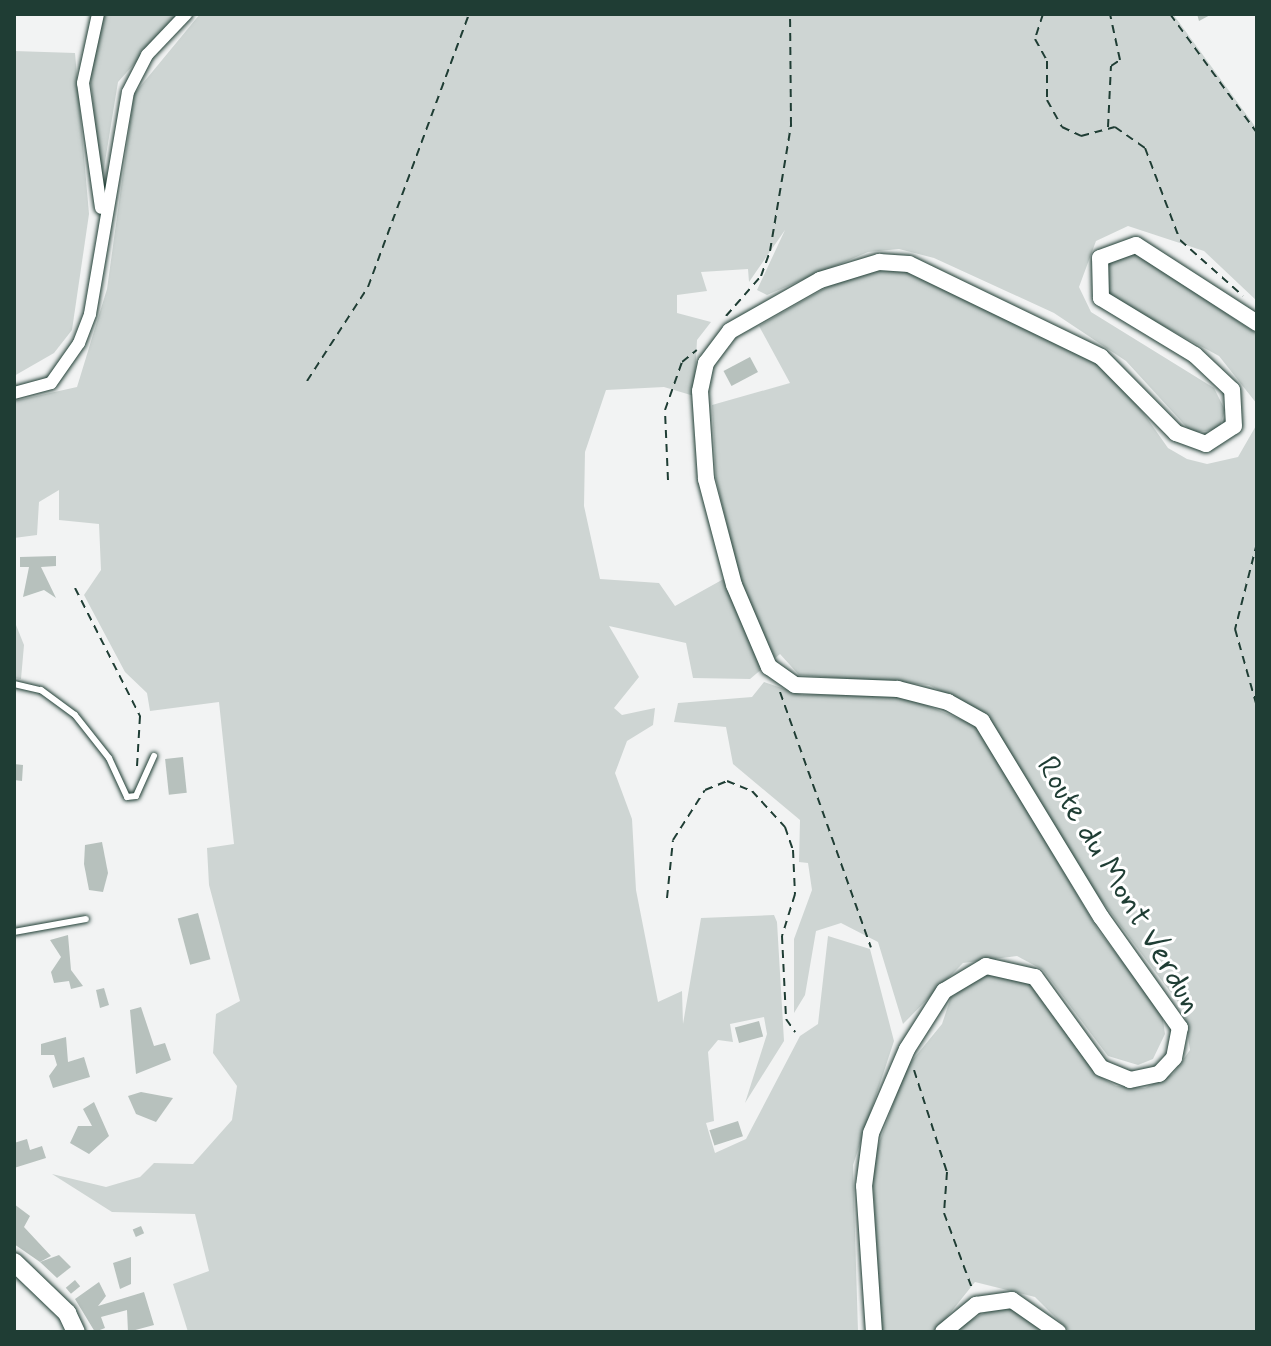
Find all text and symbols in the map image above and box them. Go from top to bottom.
street label: Route du Mont Verdun [1028,750,1210,1020]

